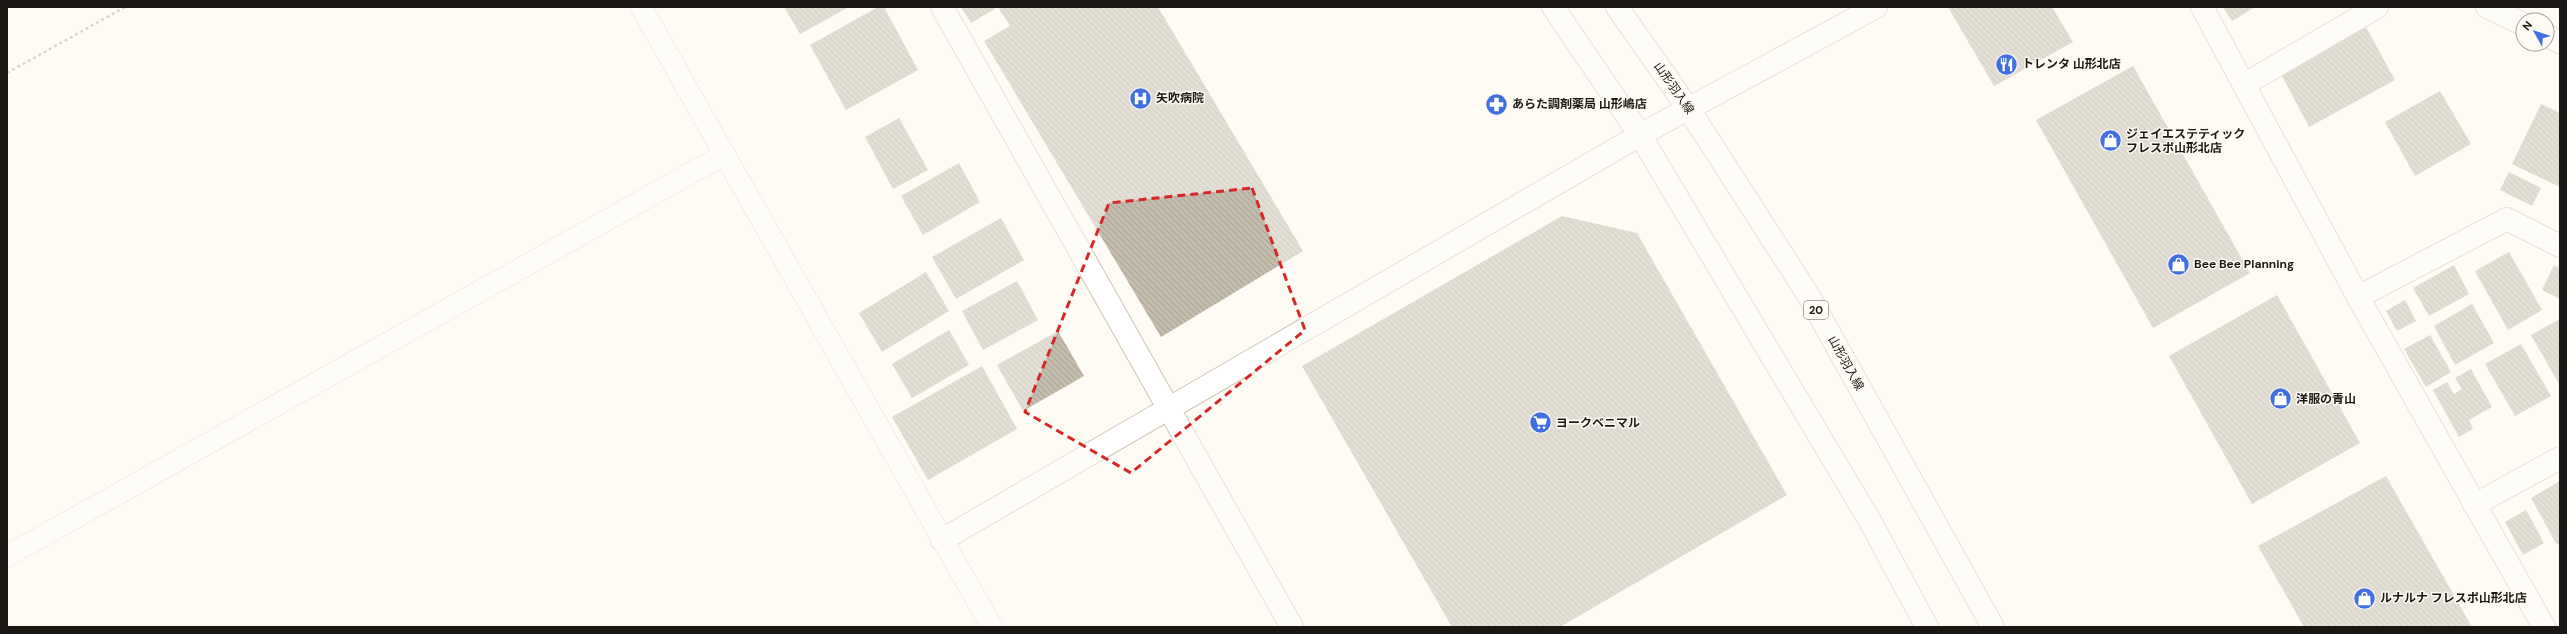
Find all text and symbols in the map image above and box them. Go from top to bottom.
north arrow [2515,12,2555,52]
text: N [2519,18,2535,33]
restaurant icon: トレンタ 山形北店 [1994,51,2020,77]
place label: トレンタ 山形北店 [2022,56,2121,72]
street label: 山形羽入線 [1650,59,1698,117]
hospital icon: 矢吹病院 [1128,85,1154,111]
place label: 矢吹病院 [1156,90,1204,106]
pharmacy icon: あらた調剤薬局 山形嶋店 [1483,91,1509,117]
place label: あらた調剤薬局 山形嶋店 [1512,96,1647,112]
place label: ジェイエステティック フレスポ山形北店 [2126,126,2245,156]
shop icon: ジェイエステティック フレスポ山形北店 [2098,128,2124,154]
shop icon: Bee Bee Planning [2165,251,2191,277]
place label: Bee Bee Planning [2194,256,2294,272]
road number: 20 [1804,301,1828,319]
street label: 山形羽入線 [1824,333,1868,393]
shop icon: 洋服の青山 [2267,386,2293,412]
place label: 洋服の青山 [2296,391,2356,407]
supermarket icon: ヨークベニマル [1528,410,1554,436]
place label: ヨークベニマル [1556,415,1640,431]
shop icon: ルナルナ フレスポ山形北店 [2352,585,2378,611]
place label: ルナルナ フレスポ山形北店 [2380,590,2527,606]

